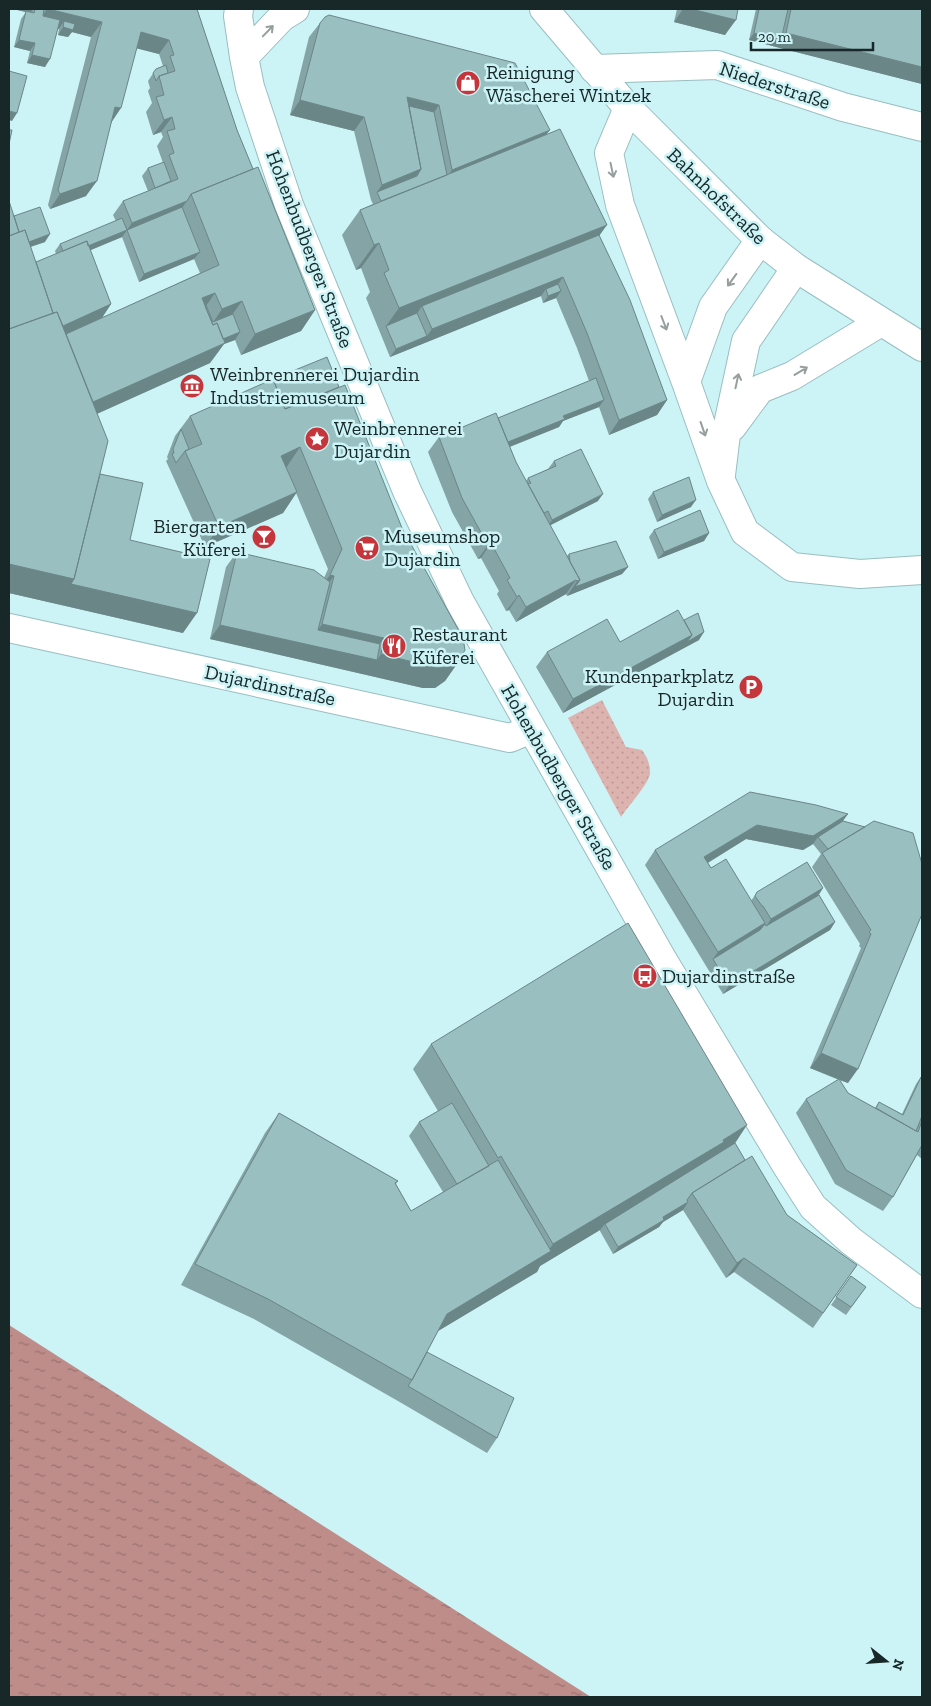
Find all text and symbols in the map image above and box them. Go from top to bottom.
scale bar [751,20,874,52]
one-way arrow [262,25,274,37]
text: 20 m [758,28,791,46]
street label: Niederstraße [717,56,833,114]
place label: Reinigung Wäscherei Wintzek [486,60,652,107]
shop icon: Reinigung Wäscherei Wintzek [455,70,481,96]
street label: Bahnhofstraße [662,143,772,249]
street label: Hohenbudberger Straße [261,147,359,351]
one-way arrow [608,161,618,177]
one-way arrow [727,273,737,287]
one-way arrow [660,315,669,331]
place label: Weinbrennerei Dujardin Industriemuseum [210,362,420,409]
one-way arrow [793,365,807,375]
museum icon: Weinbrennerei Dujardin Industriemuseum [179,373,205,399]
one-way arrow [733,374,742,390]
place label: Weinbrennerei Dujardin [334,416,463,463]
one-way arrow [698,421,708,437]
place icon: Weinbrennerei Dujardin [304,426,330,452]
place label: Biergarten Küferei [153,514,247,561]
bar icon: Biergarten Küferei [251,524,277,550]
place label: Museumshop Dujardin [384,524,500,571]
supermarket icon: Museumshop Dujardin [354,535,380,561]
place label: Restaurant Küferei [412,622,508,669]
restaurant icon: Restaurant Küferei [381,633,407,659]
street label: Dujardinstraße [202,659,338,711]
place label: Kundenparkplatz Dujardin [585,664,735,711]
parking icon: Kundenparkplatz Dujardin [738,674,764,700]
street label: Hohenbudberger Straße [496,680,622,874]
bus stop icon: Dujardinstraße [632,963,658,989]
place label: Dujardinstraße [662,964,795,988]
north arrow [861,1636,911,1686]
text: N [888,1657,908,1673]

